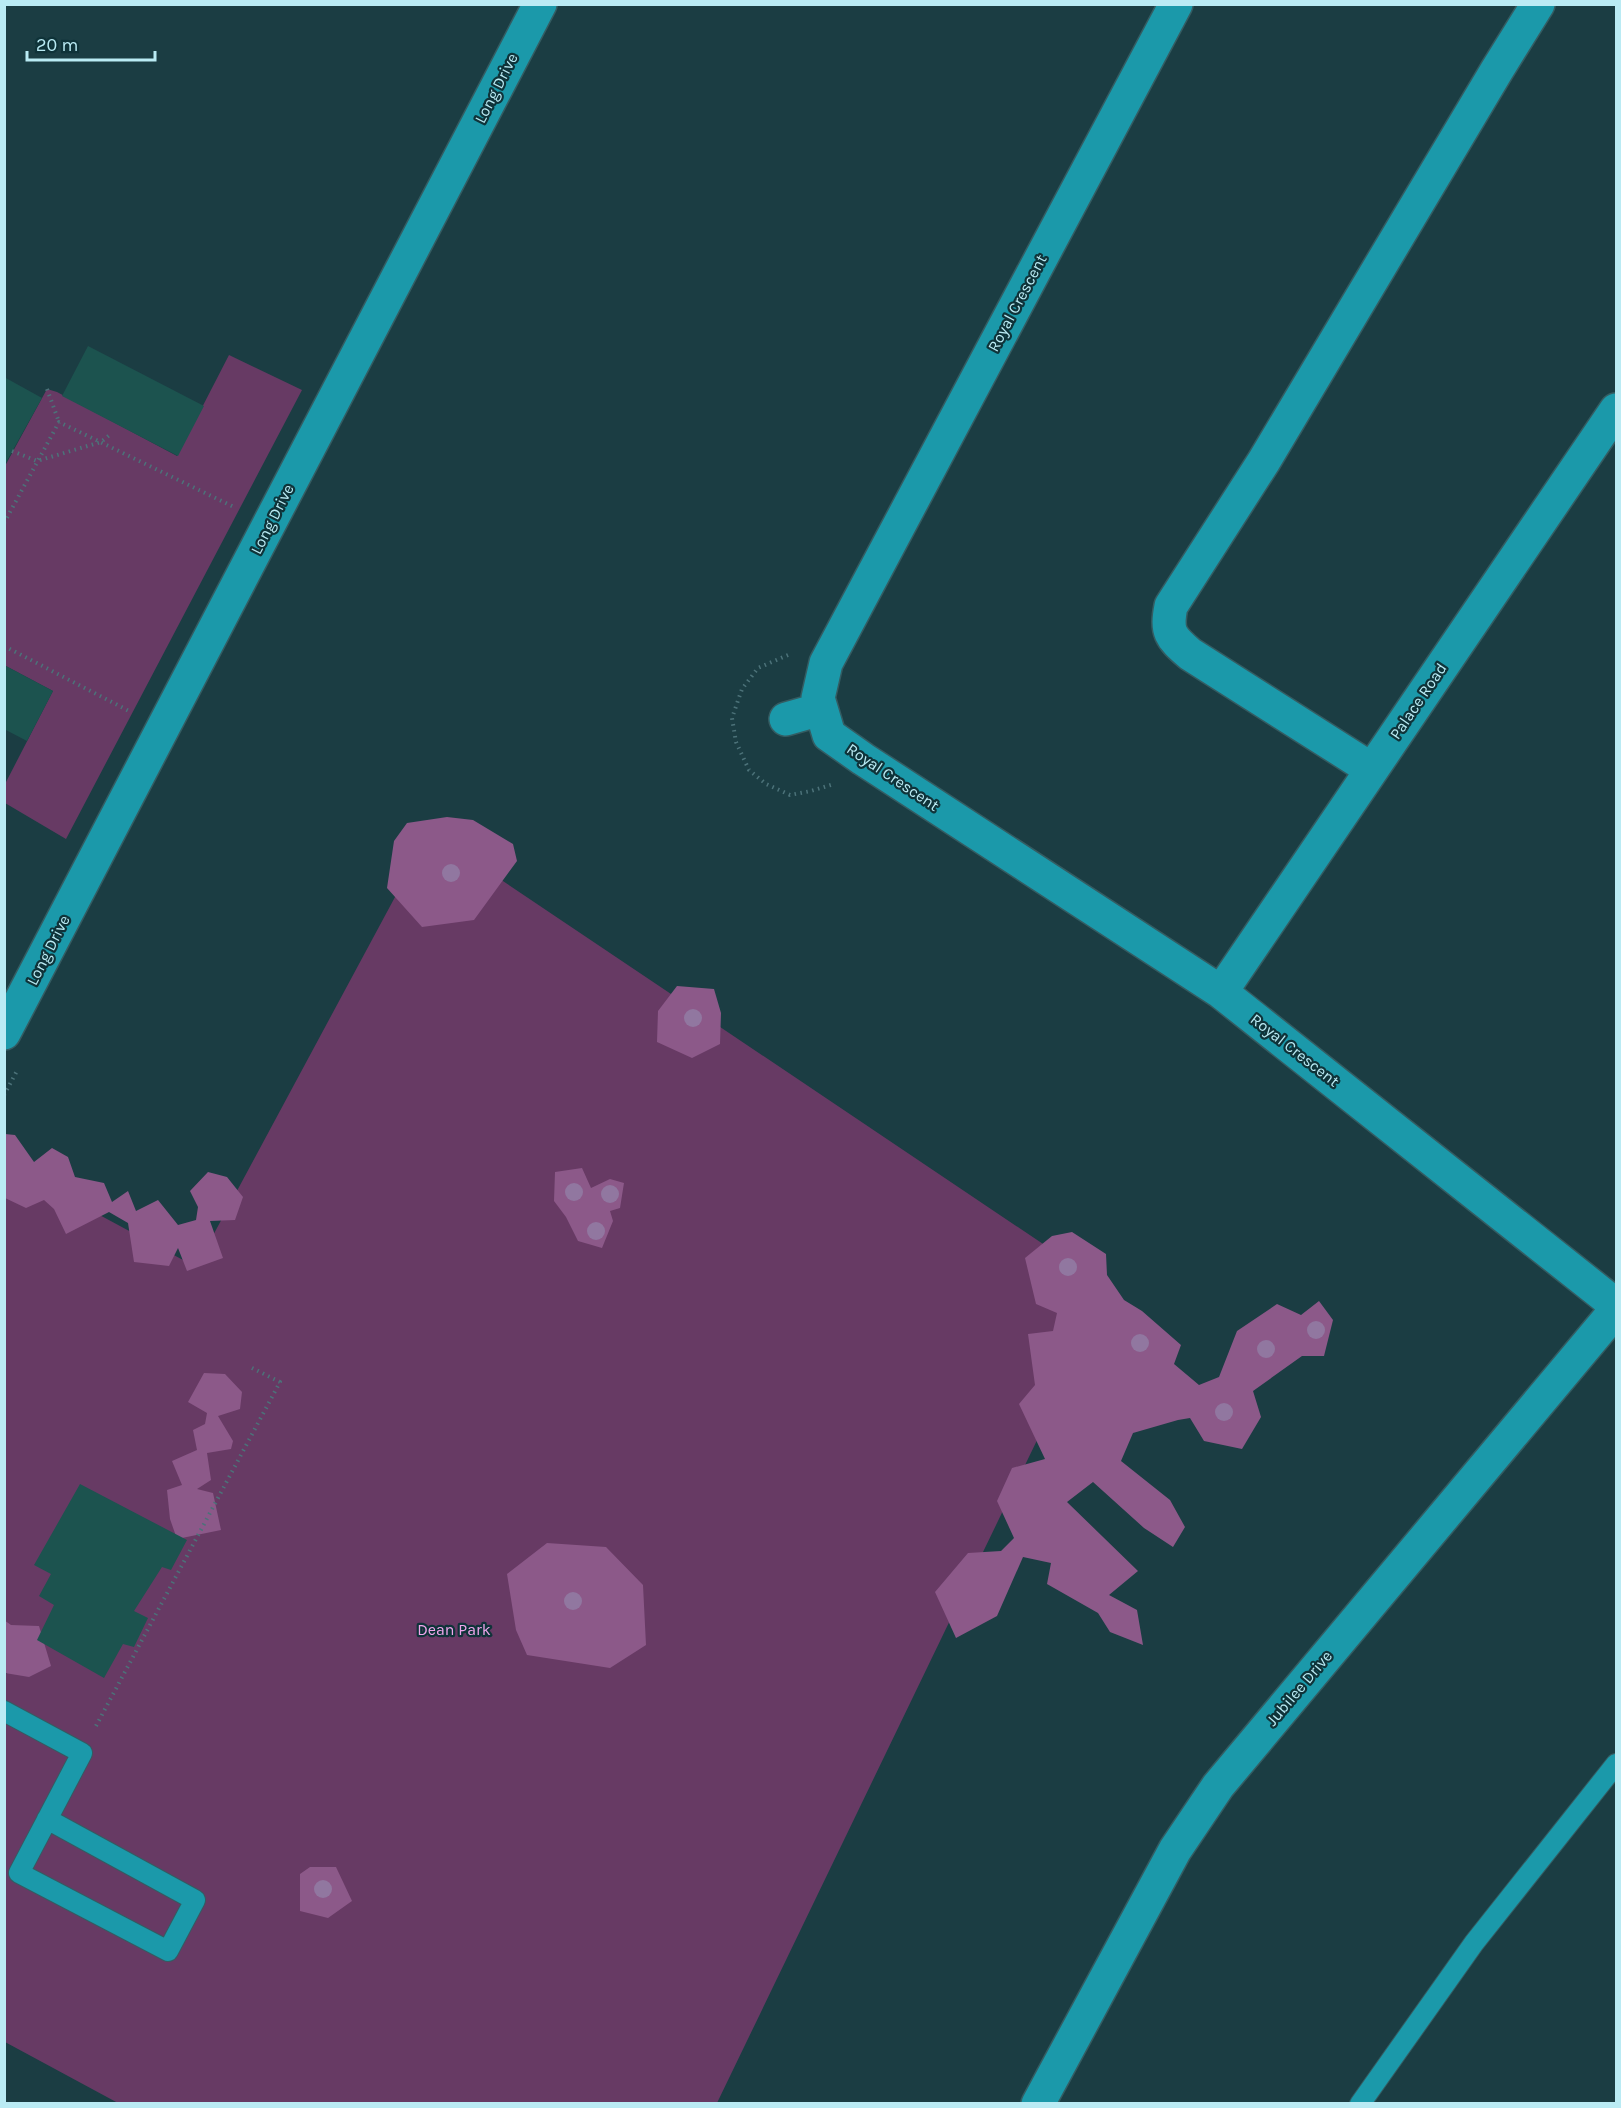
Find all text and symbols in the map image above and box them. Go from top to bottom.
scale bar [27,24,154,62]
text: 20 m [36,34,78,56]
street label: Long Drive [470,50,522,126]
street label: Royal Crescent [983,251,1051,355]
street label: Long Drive [246,481,298,557]
street label: Palace Road [1386,659,1450,743]
street label: Royal Crescent [843,739,943,815]
street label: Long Drive [22,912,74,988]
street label: Royal Crescent [1247,1009,1343,1091]
park label: Dean Park [417,1620,491,1639]
street label: Jubilee Drive [1262,1646,1336,1730]

